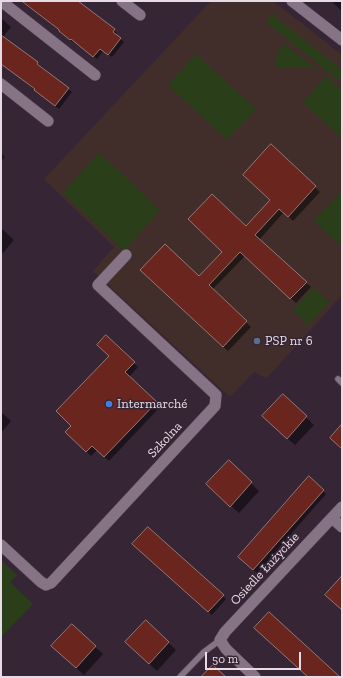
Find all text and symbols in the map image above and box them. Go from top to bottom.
place label: PSP nr 6 [265,333,313,349]
marker: PSP nr 6 [252,336,262,346]
place label: Intermarché [117,396,187,412]
marker: Intermarché [104,399,114,409]
street label: Szkolna [145,419,185,461]
street label: Osiedle Łużyckie [227,529,303,609]
scale bar [207,644,303,670]
text: 50 m [212,652,238,666]

